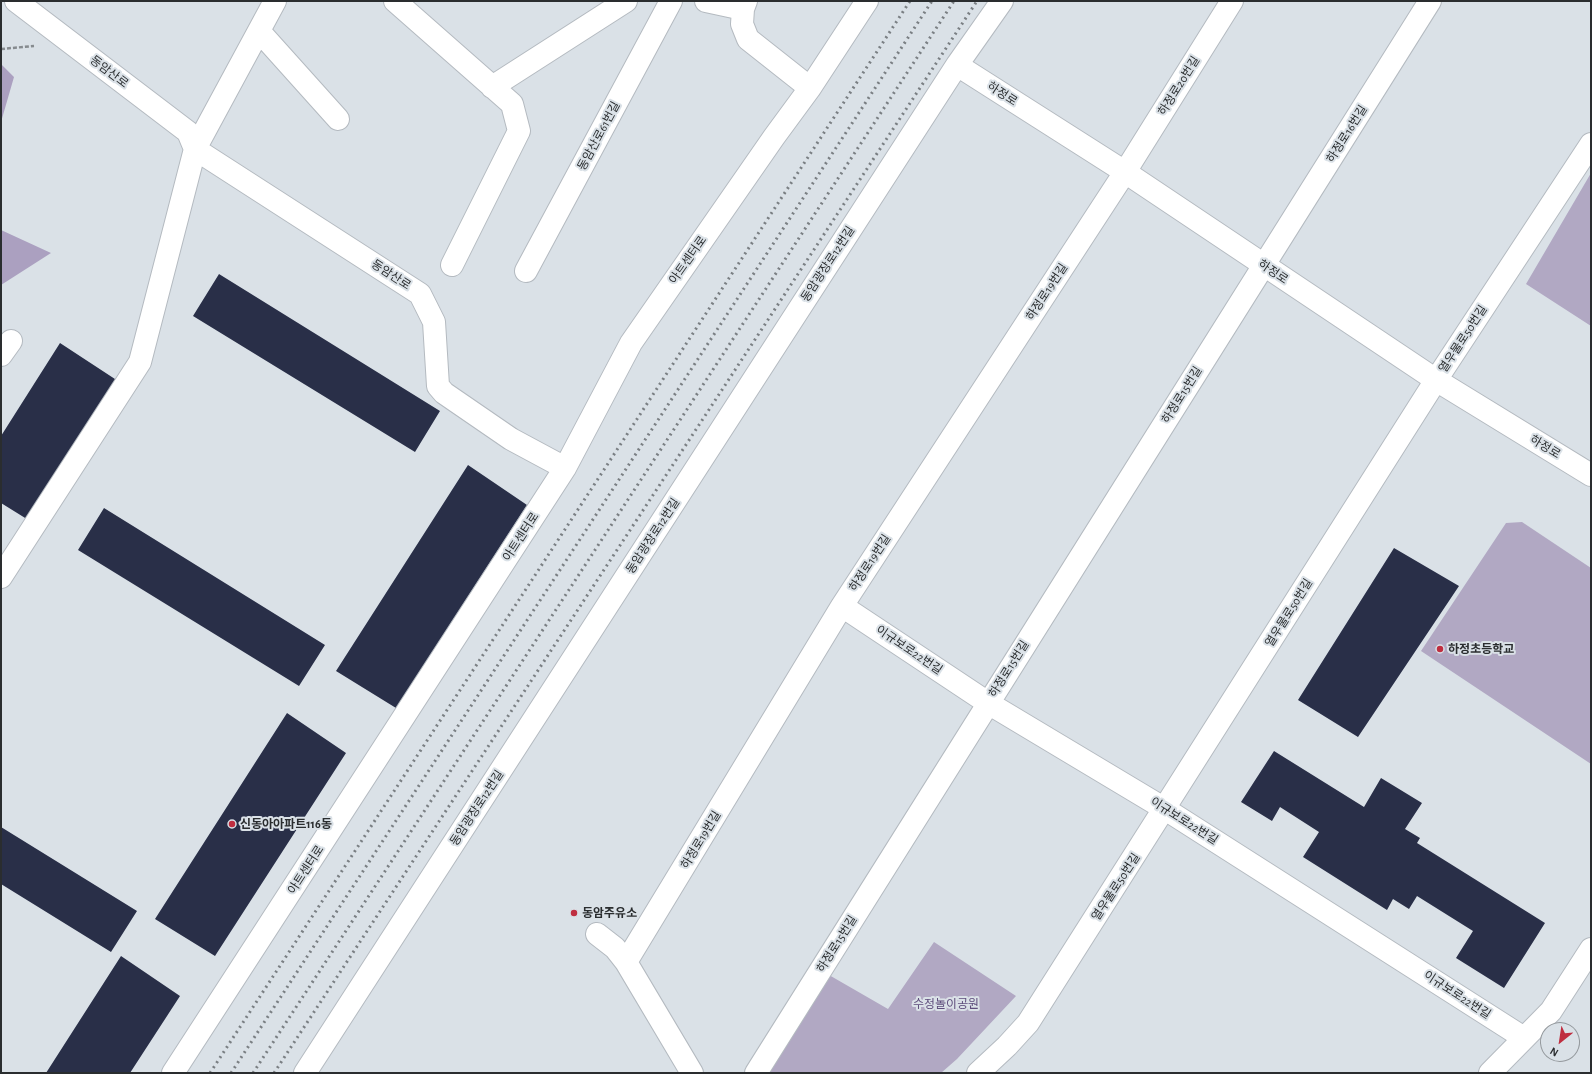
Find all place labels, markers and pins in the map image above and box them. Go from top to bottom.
place label: 하정초등학교 [1448,642,1514,656]
marker: 하정초등학교 [1435,644,1445,654]
place label: 신동아아파트116동 [240,817,332,831]
marker: 신동아아파트116동 [227,819,237,829]
place label: 동암주유소 [582,906,637,920]
marker: 동암주유소 [569,908,579,918]

